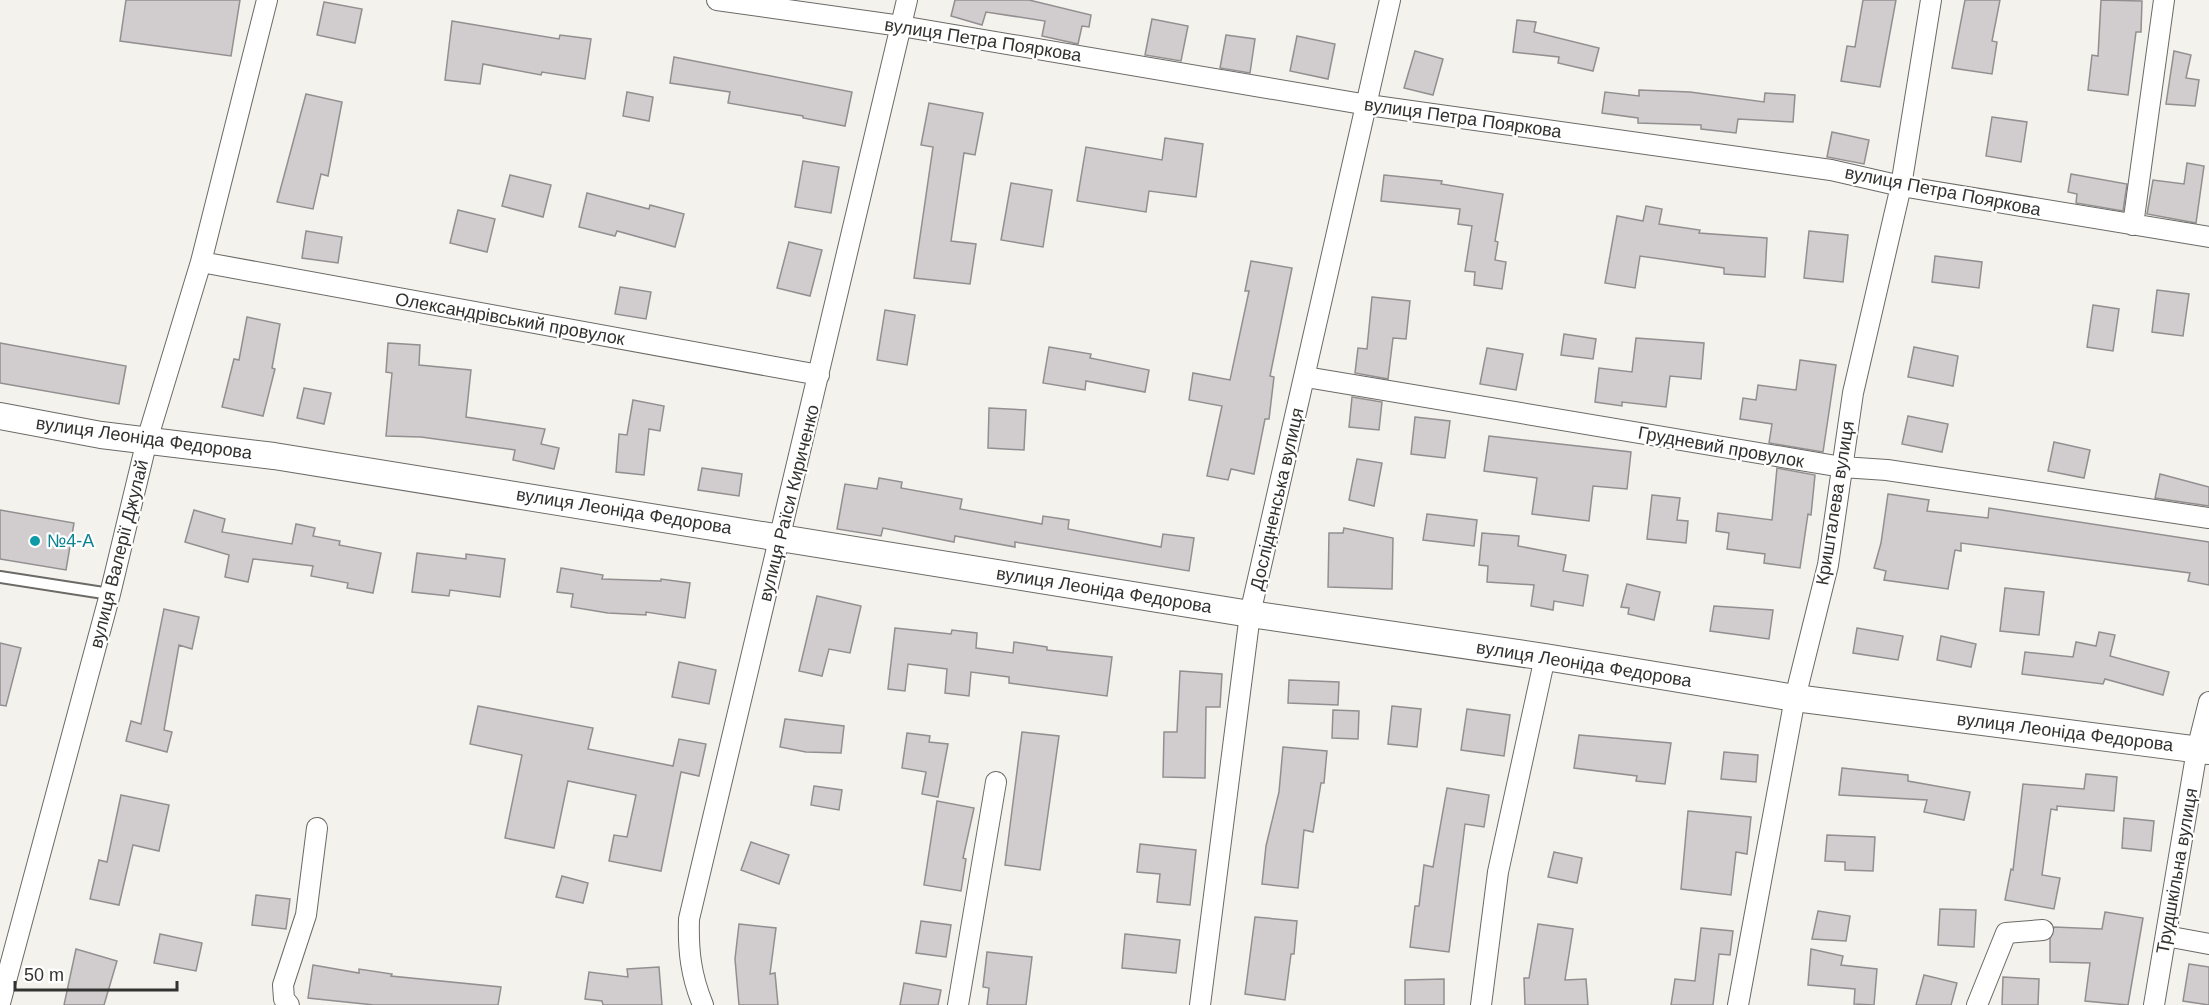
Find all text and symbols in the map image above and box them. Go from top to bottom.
street label: вулиця Петра Пояркова [883,15,1084,66]
street label: вулиця Петра Пояркова [1363,94,1564,142]
street label: вулиця Петра Пояркова [1843,162,2044,220]
street label: Олександрівський провулок [394,289,626,349]
street label: вулиця Раїси Кириченко [755,403,823,603]
street label: Дослідненська вулиця [1246,406,1308,592]
street label: вулиця Леоніда Федорова [35,413,254,463]
street label: Кришталева вулиця [1812,419,1858,587]
street label: Грудневий провулок [1636,423,1806,471]
street label: вулиця Валерії Джулай [86,458,152,650]
street label: вулиця Леоніда Федорова [515,484,734,538]
place label: №4-А [47,531,94,551]
marker: №4-А [28,534,42,548]
street label: вулиця Леоніда Федорова [995,563,1214,617]
street label: вулиця Леоніда Федорова [1475,637,1694,691]
street label: вулиця Леоніда Федорова [1956,709,2175,755]
street label: Трудшкільна вулиця [2153,786,2201,956]
scale bar [15,954,177,992]
text: 50 m [24,965,64,985]

